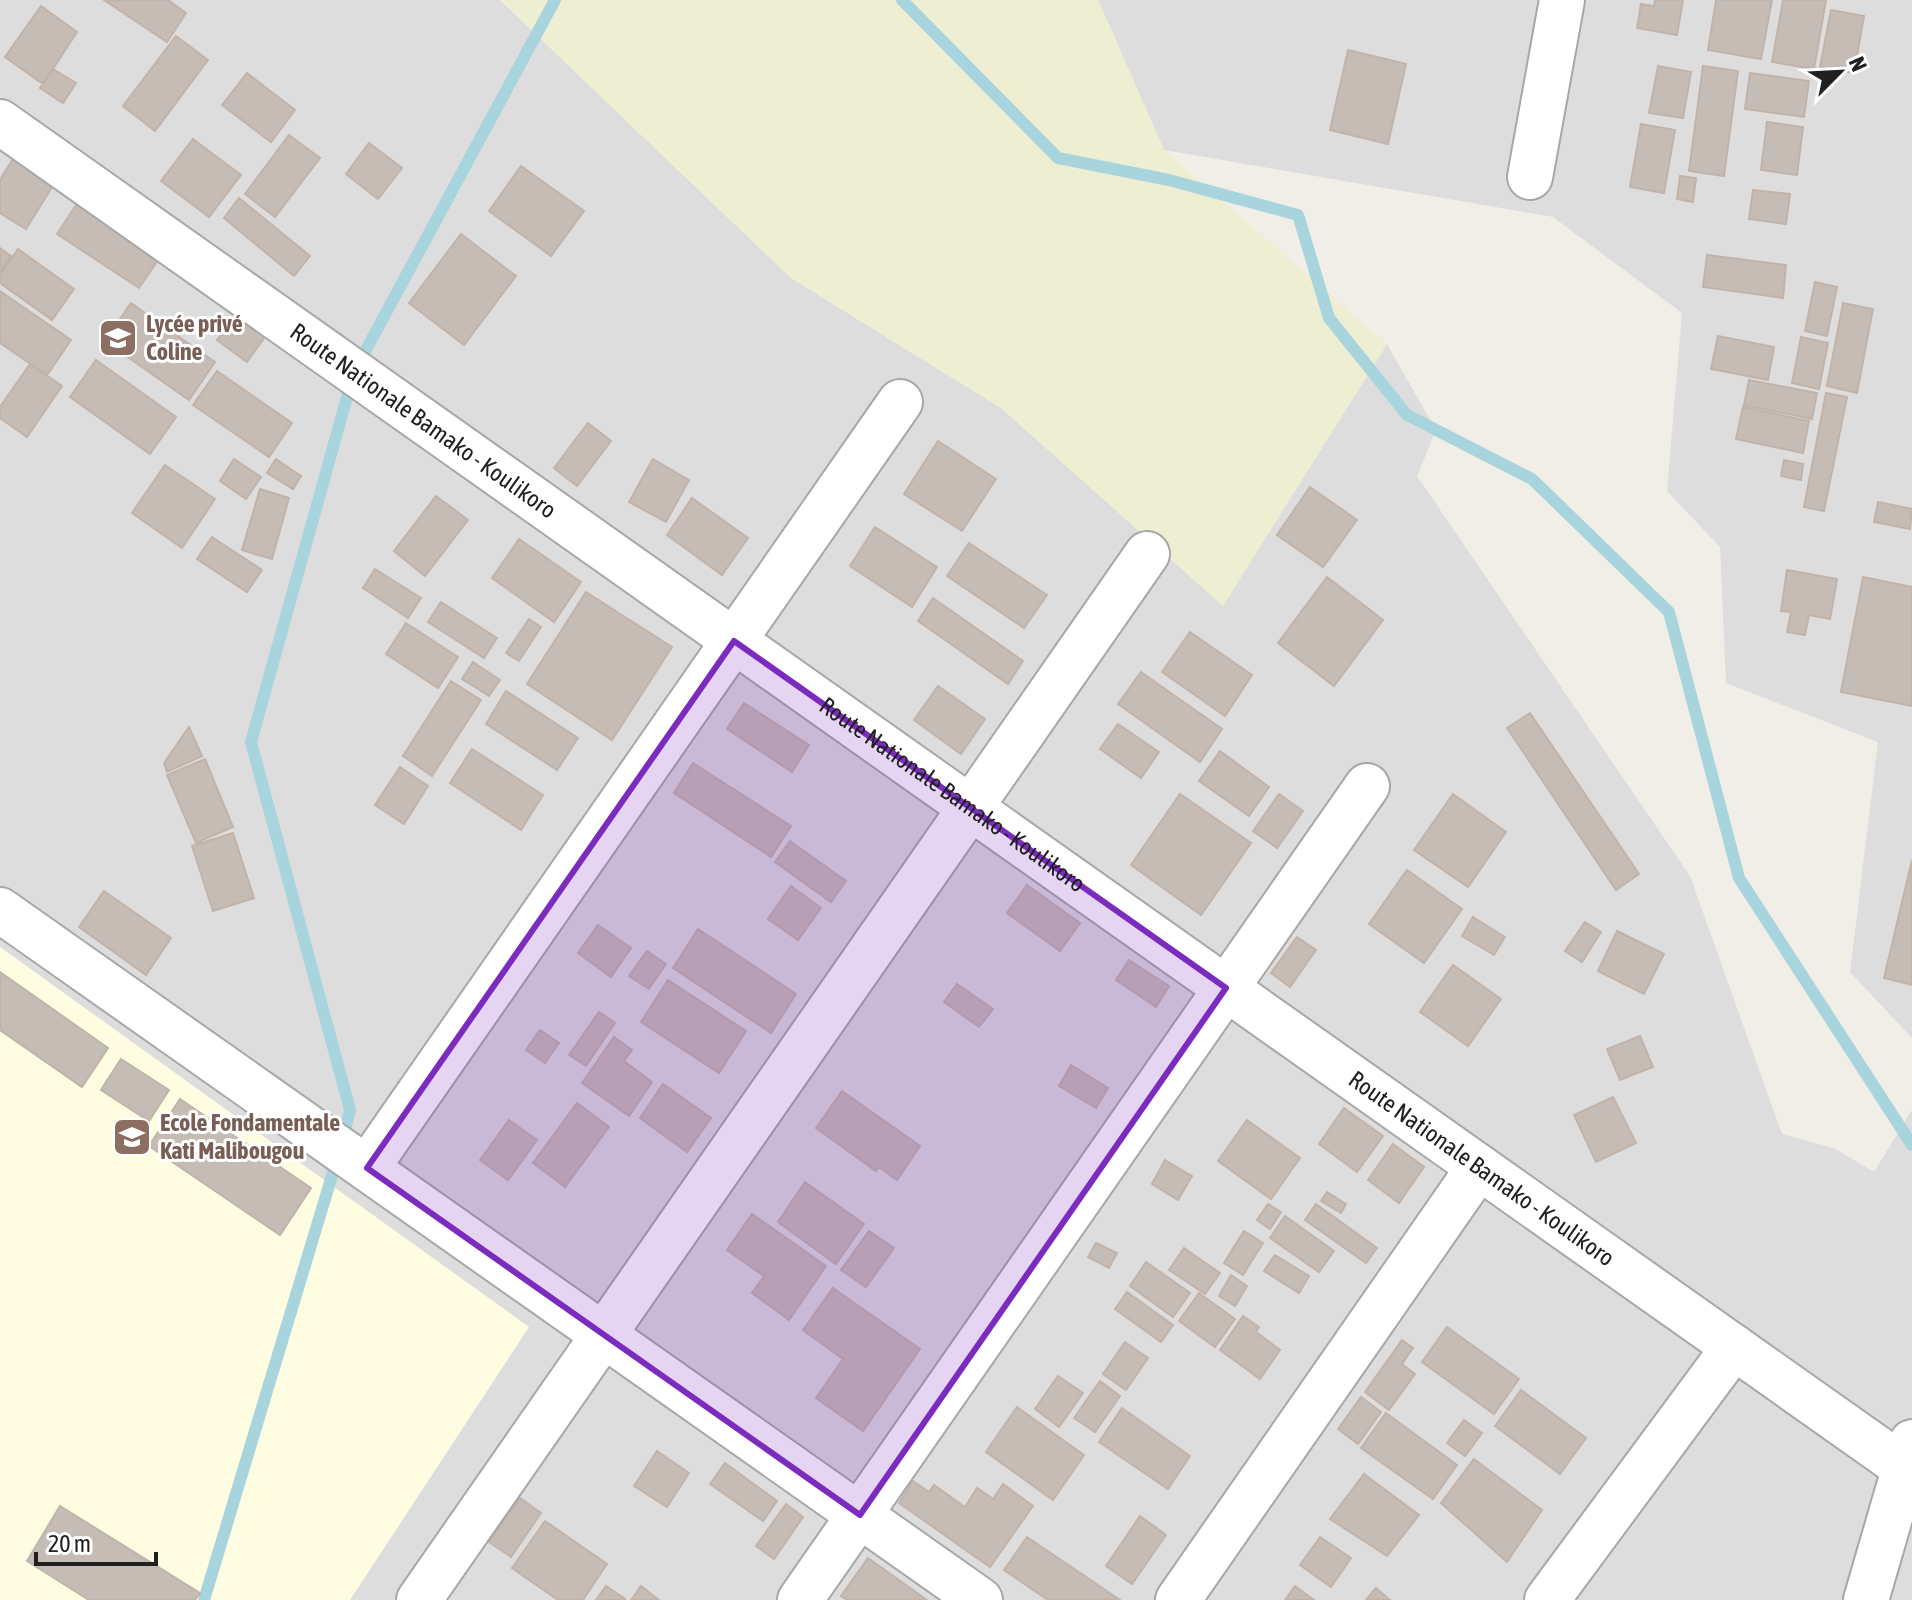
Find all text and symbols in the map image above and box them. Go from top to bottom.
north arrow [1800,32,1880,112]
text: N [1844,53,1873,75]
place label: Lycée privé Coline [146,310,243,365]
school or university icon: Lycée privé Coline [97,317,139,359]
street label: Route Nationale Bamako - Koulikoro [285,318,561,524]
street label: Route Nationale Bamako - Koulikoro [815,691,1091,897]
street label: Route Nationale Bamako - Koulikoro [1344,1065,1620,1271]
place label: Ecole Fondamentale Kati Malibougou [160,1109,340,1164]
school or university icon: Ecole Fondamentale Kati Malibougou [111,1116,153,1158]
scale bar [36,1516,156,1566]
text: 20 m [48,1530,91,1557]

